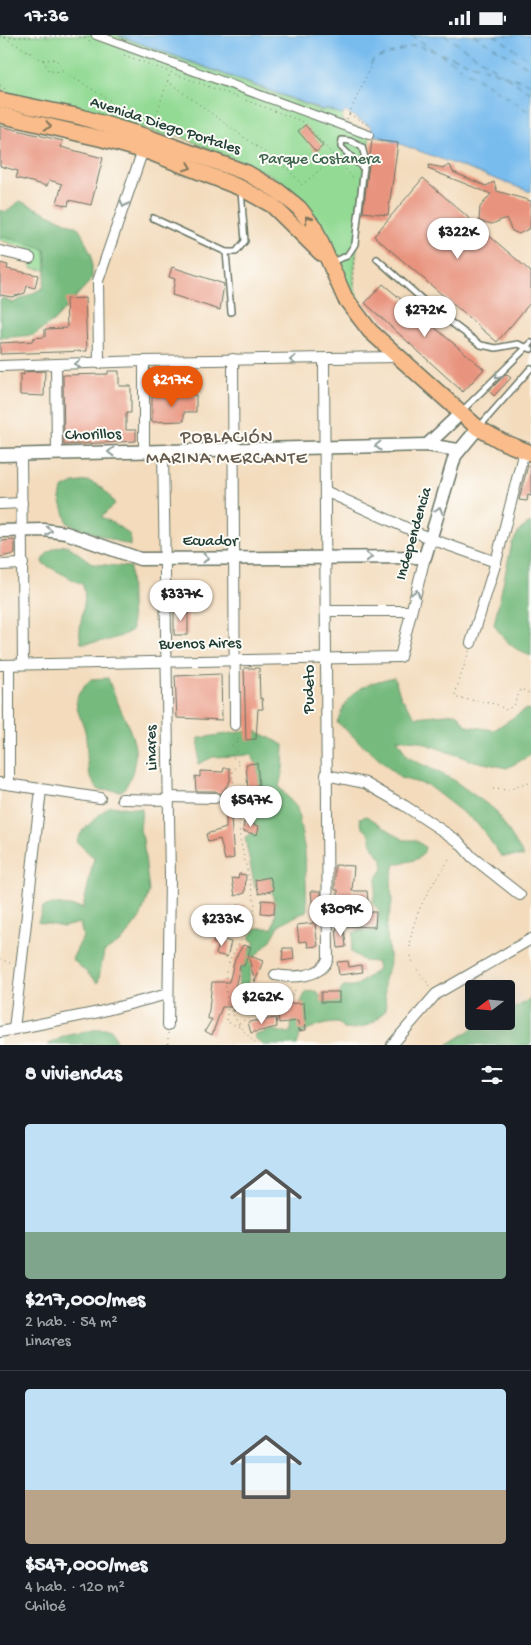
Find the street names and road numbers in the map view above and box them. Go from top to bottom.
street label: Avenida Diego Portales [87,94,244,161]
street label: Chorillos [65,426,122,446]
street label: Independencia [393,484,438,583]
street label: Ecuador [182,533,239,552]
street label: Buenos Aires [158,635,242,655]
street label: Pudeto [301,665,320,714]
street label: Linares [143,724,163,771]

